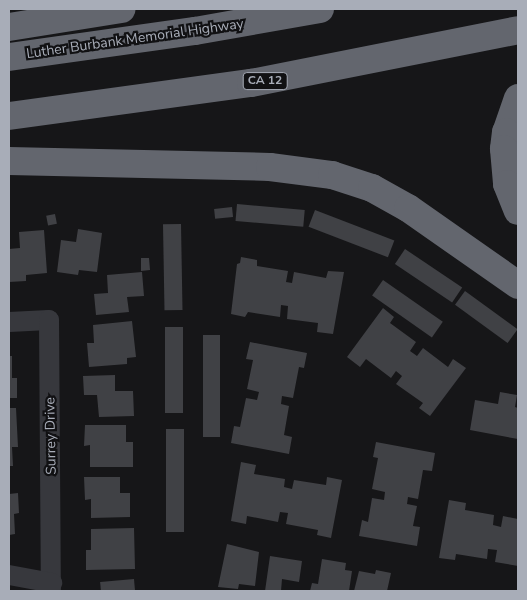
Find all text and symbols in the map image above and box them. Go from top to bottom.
street label: Luther Burbank Memorial Highway [25,15,245,63]
road number: CA 12 [242,72,288,90]
street label: Surrey Drive [42,397,60,475]

